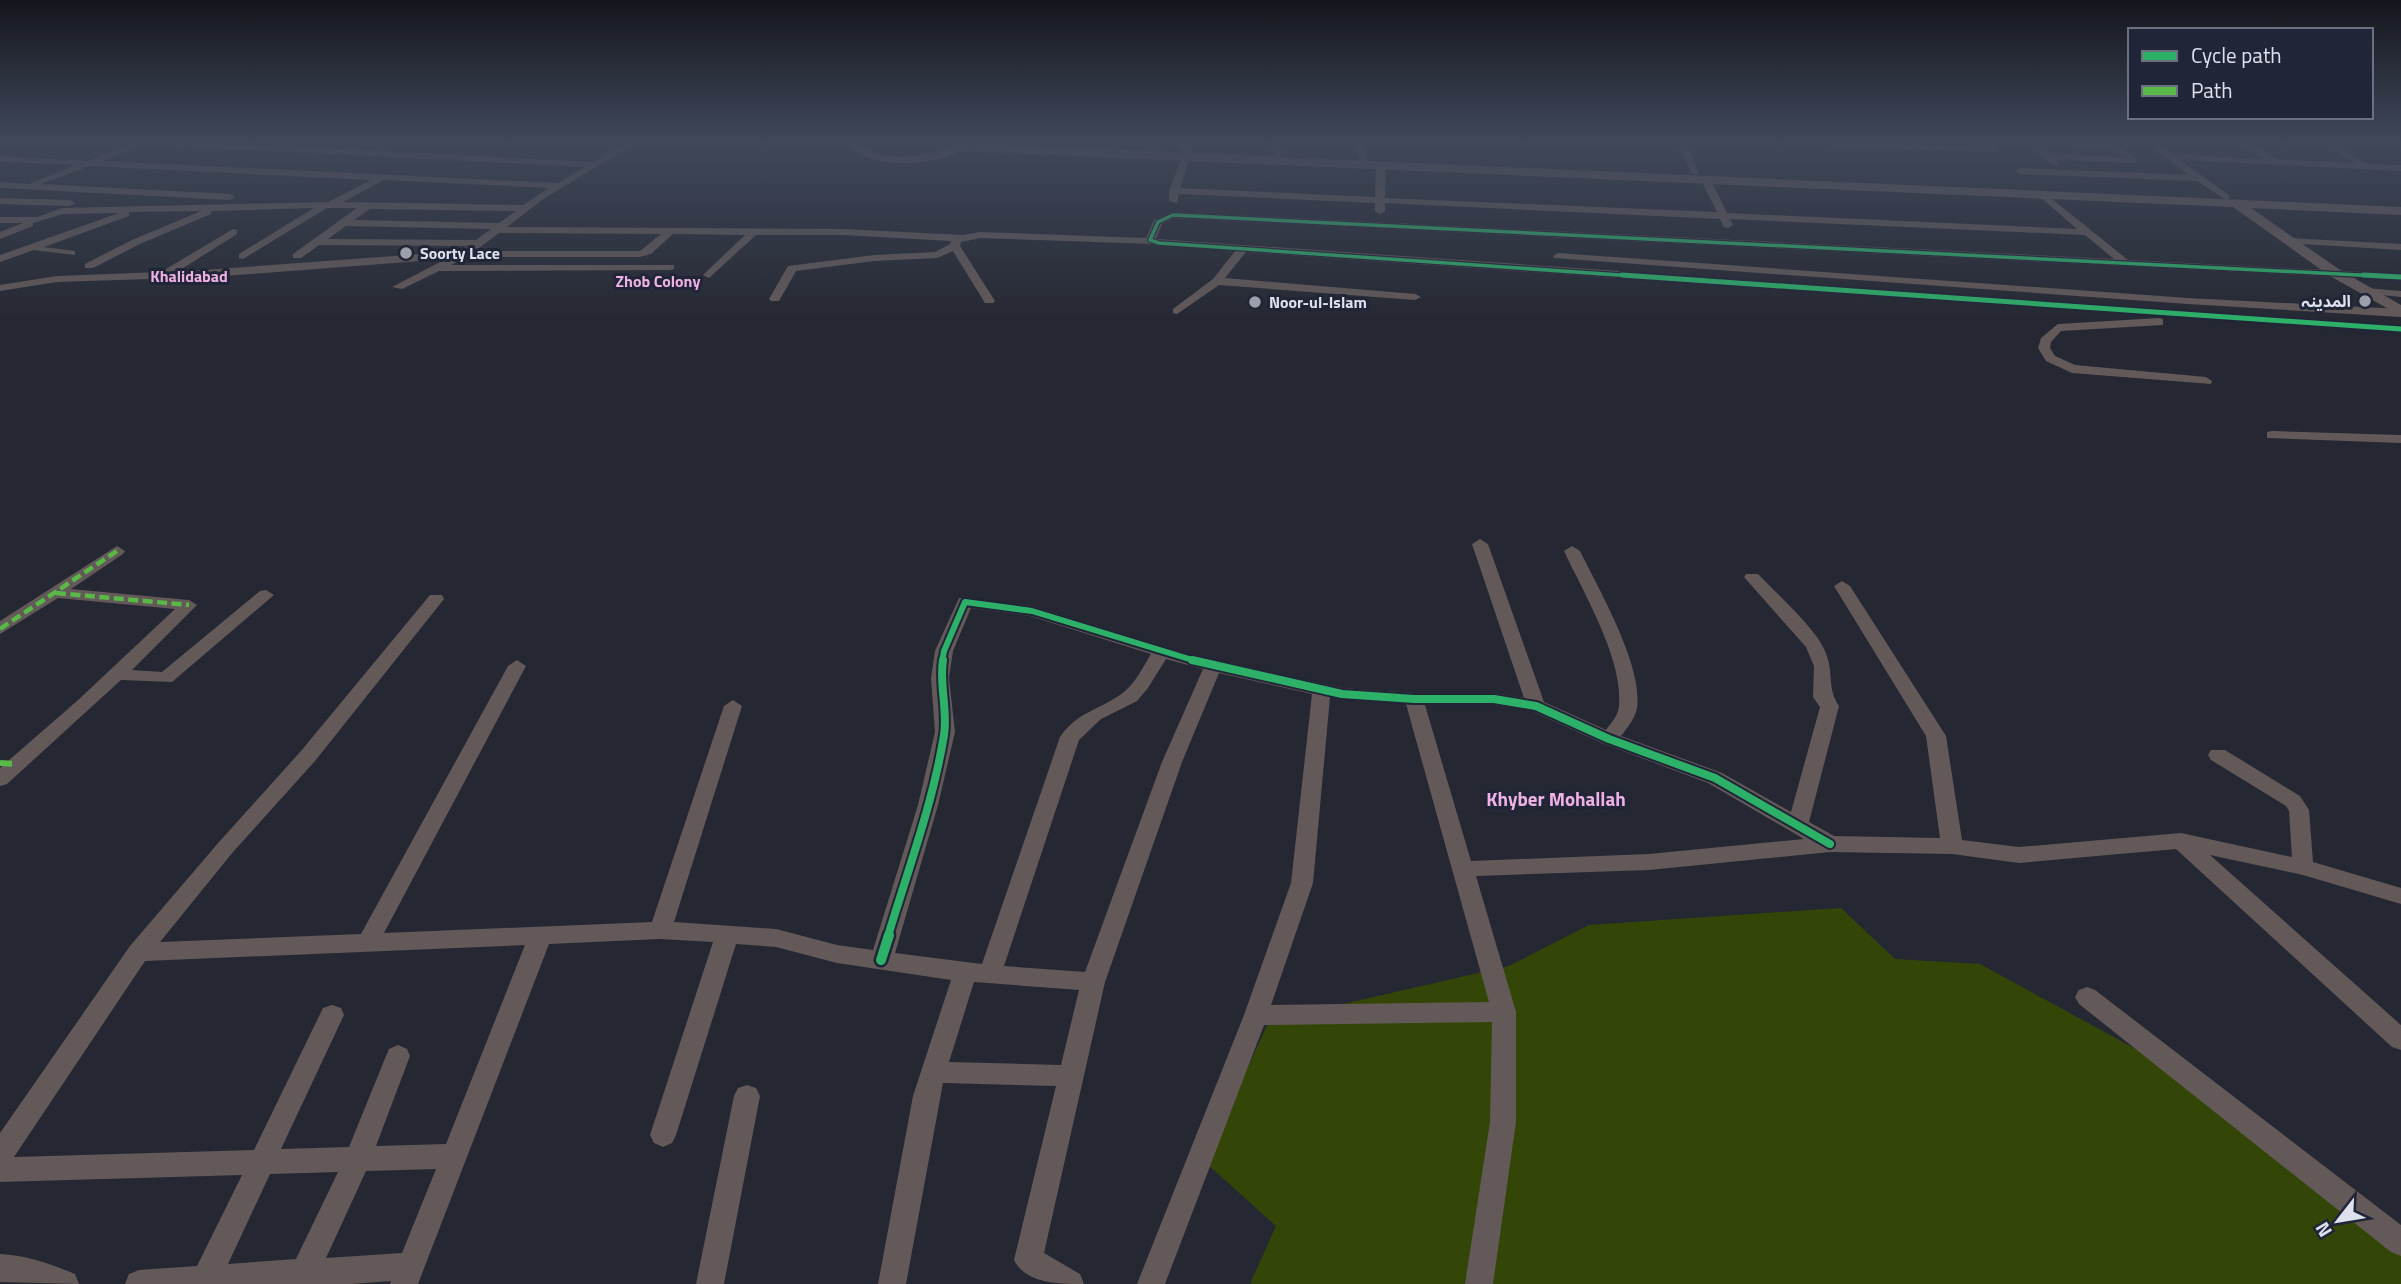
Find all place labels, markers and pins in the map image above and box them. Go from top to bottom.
place label: Soorty Lace [420,241,500,265]
marker: Soorty Lace [398,245,414,261]
place label: المدینہ [2301,289,2351,313]
place label: Noor-ul-Islam [1269,290,1367,314]
marker: المدینہ [2357,293,2373,309]
marker: Noor-ul-Islam [1247,294,1263,310]

